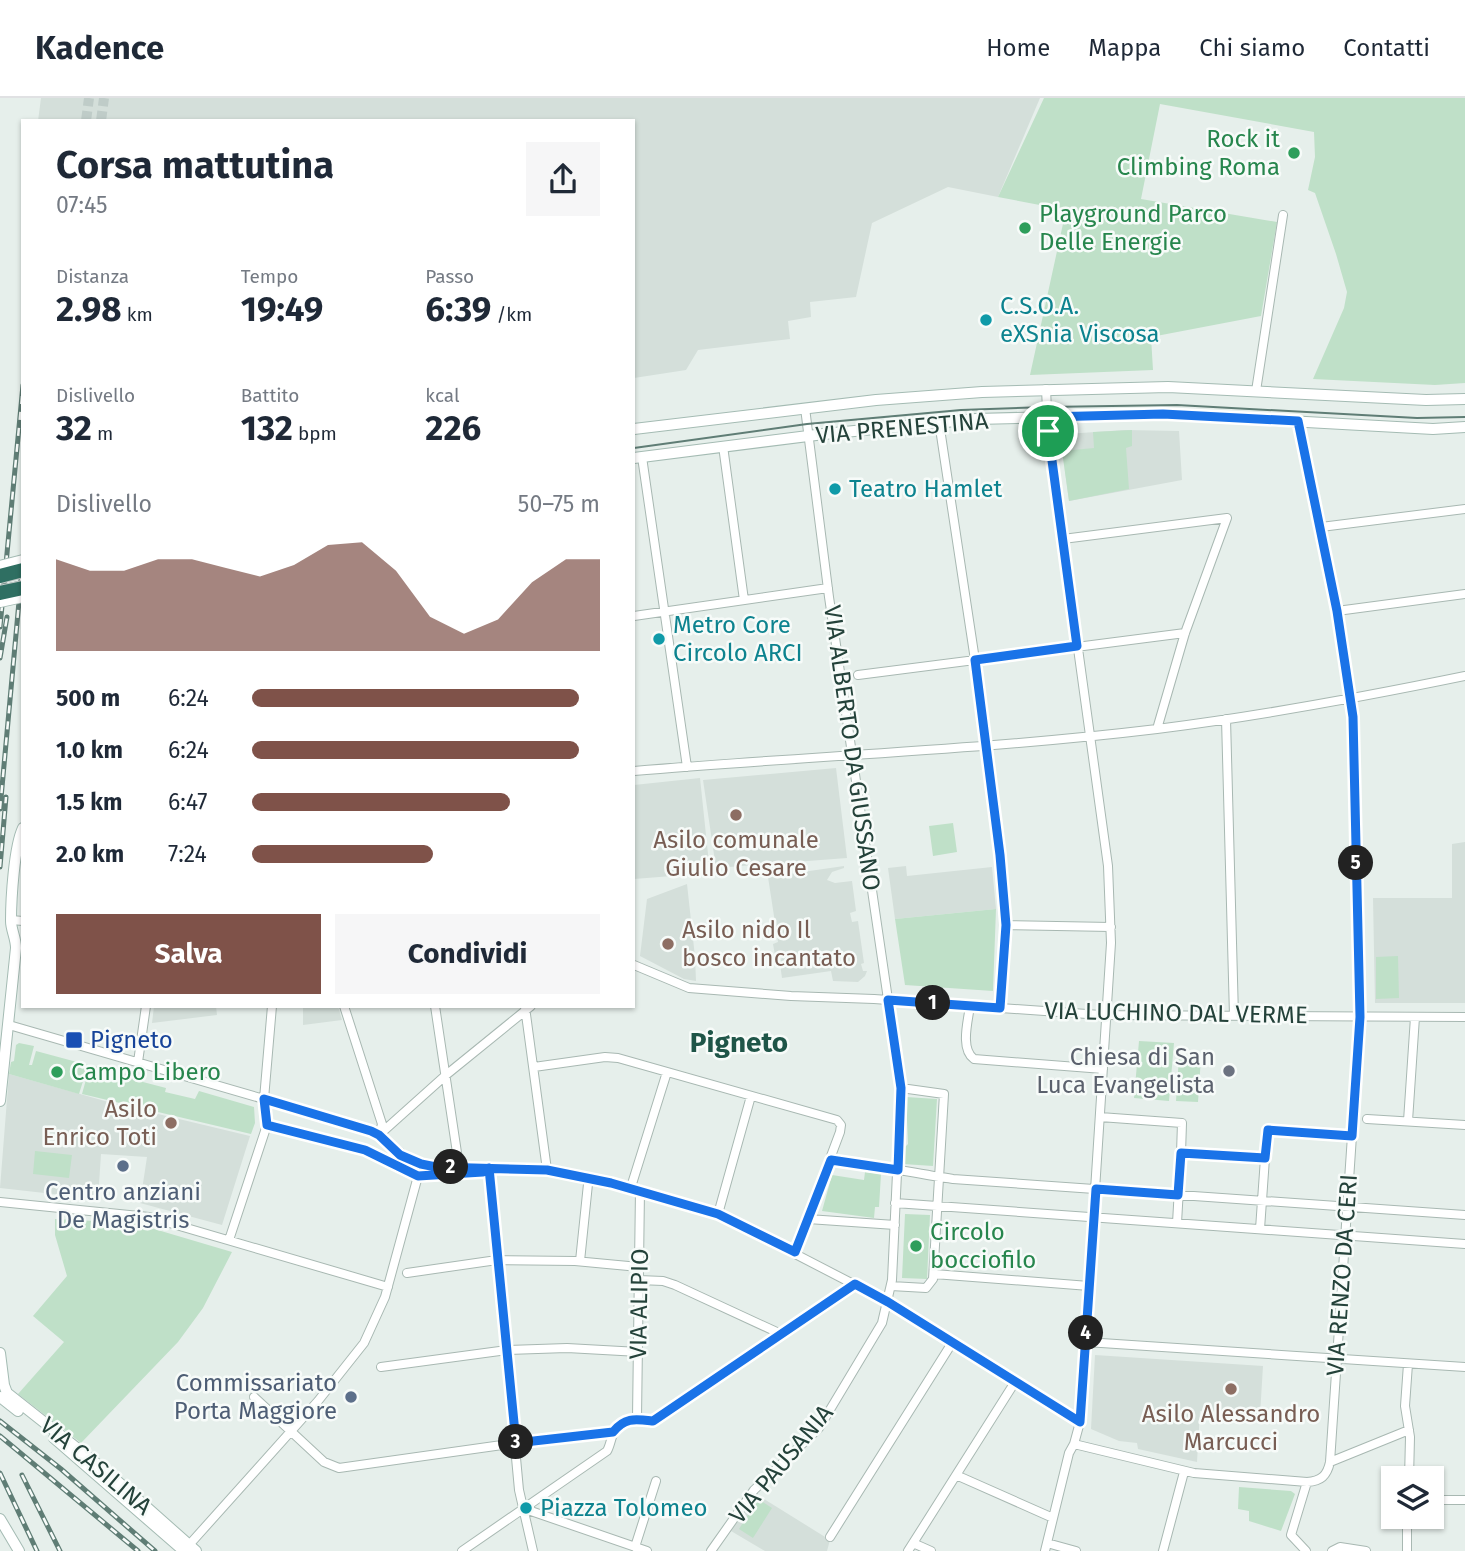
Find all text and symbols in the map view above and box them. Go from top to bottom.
text: Kadence [35,28,164,68]
text: Home [986,34,1050,62]
text: Mappa [1088,34,1161,62]
text: Chi siamo [1199,34,1305,62]
text: Contatti [1343,34,1430,62]
place label: Rock it Climbing Roma [1117,125,1280,181]
text: Corsa mattutina [56,142,334,188]
button: share [526,142,600,216]
marker: Rock it Climbing Roma [1286,145,1302,161]
text: 07:45 [56,191,108,219]
place label: Playground Parco Delle Energie [1039,200,1227,256]
marker: Playground Parco Delle Energie [1017,220,1033,236]
text: Distanza [56,265,129,288]
text: Tempo [241,265,298,288]
text: Passo [425,265,474,288]
text: 2.98 [56,288,122,330]
text: 19:49 [241,288,323,330]
text: 6:39 [425,288,491,330]
place label: C.S.O.A. eXSnia Viscosa [1000,292,1159,348]
text: km [122,303,153,326]
text: /km [491,303,532,326]
marker: C.S.O.A. eXSnia Viscosa [978,312,994,328]
text: Dislivello [56,384,135,407]
text: Battito [241,384,299,407]
text: kcal [425,384,460,407]
pin [1018,401,1078,461]
street label: VIA PRENESTINA [815,406,990,449]
text: 32 [56,407,92,449]
text: 132 [241,407,293,449]
text: 226 [425,407,481,449]
icon: arrive [1029,412,1067,450]
text: m [92,422,113,445]
text: bpm [293,422,337,445]
place label: Teatro Hamlet [849,475,1003,503]
marker: Teatro Hamlet [827,481,843,497]
text: Dislivello [56,490,152,518]
text: 50–75 m [518,490,600,518]
street label: VIA ALBERTO DA GIUSSANO [818,603,886,893]
place label: Metro Core Circolo ARCI [673,611,803,667]
marker: Metro Core Circolo ARCI [651,631,667,647]
text: 500 m [56,684,120,712]
text: 6:24 [168,684,209,712]
text: 1.0 km [56,736,123,764]
text: 6:24 [168,736,209,764]
text: 1.5 km [56,788,122,816]
text: 6:47 [168,788,208,816]
marker: Asilo comunale Giulio Cesare [728,807,744,823]
place label: Asilo comunale Giulio Cesare [653,826,819,882]
text: 2.0 km [56,840,124,868]
text: 7:24 [168,840,207,868]
pin: 5 [1338,846,1374,880]
text: 5 [1350,851,1361,874]
button: Salva [56,914,321,994]
button: Condividi [335,914,600,994]
place label: Asilo nido Il bosco incantato [682,916,856,972]
marker: Asilo nido Il bosco incantato [660,936,676,952]
pin: 1 [916,986,950,1020]
text: 1 [928,991,937,1014]
street label: VIA LUCHINO DAL VERME [1044,997,1308,1029]
place label: Pigneto [90,1026,173,1054]
district label: Pigneto [690,1026,788,1059]
marker: Pigneto [64,1030,84,1050]
place label: Chiesa di San Luca Evangelista [1036,1043,1215,1099]
place label: Campo Libero [71,1058,221,1086]
marker: Chiesa di San Luca Evangelista [1221,1063,1237,1079]
marker: Campo Libero [49,1064,65,1080]
place label: Asilo Enrico Toti [42,1095,157,1151]
marker: Asilo Enrico Toti [163,1115,179,1131]
pin: 2 [434,1150,468,1184]
text: 2 [446,1155,455,1178]
marker: Centro anziani De Magistris [115,1158,131,1174]
street label: VIA RENZO DA CERI [1321,1173,1363,1377]
place label: Centro anziani De Magistris [45,1178,201,1234]
place label: Circolo bocciofilo [930,1218,1036,1274]
marker: Circolo bocciofilo [908,1238,924,1254]
street label: VIA ALIPIO [624,1248,654,1360]
pin: 4 [1068,1316,1104,1350]
text: 4 [1080,1321,1091,1344]
place label: Commissariato Porta Maggiore [174,1369,337,1425]
marker: Asilo Alessandro Marcucci [1223,1381,1239,1397]
marker: Commissariato Porta Maggiore [343,1389,359,1405]
street label: VIA PAUSANIA [723,1399,839,1529]
place label: Asilo Alessandro Marcucci [1142,1400,1320,1456]
street label: VIA CASILINA [34,1411,158,1521]
pin: 3 [498,1424,534,1460]
text: 3 [511,1430,520,1453]
map controls [1381,1466,1444,1529]
button: layers [1381,1466,1444,1529]
place label: Piazza Tolomeo [540,1494,708,1522]
marker: Piazza Tolomeo [518,1500,534,1516]

